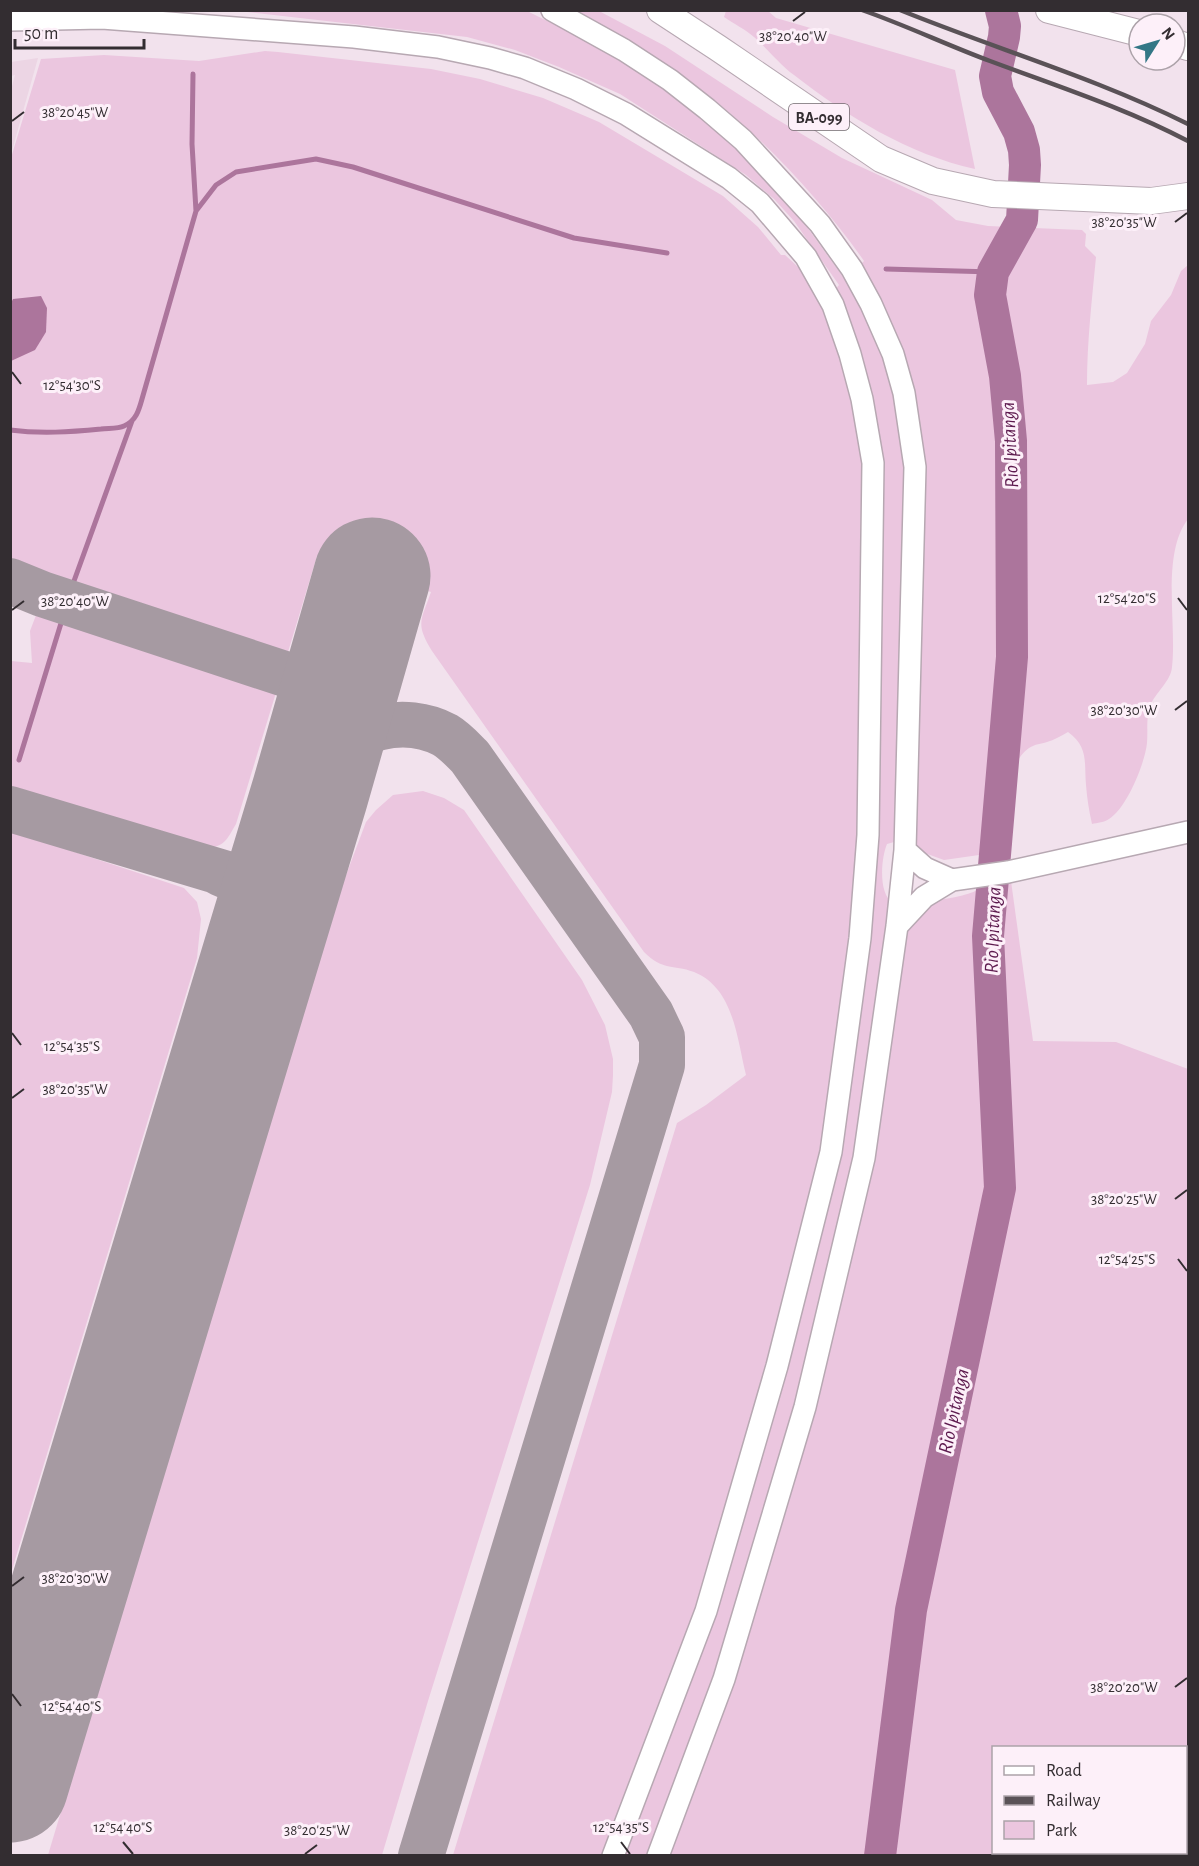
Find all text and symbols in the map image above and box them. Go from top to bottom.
scale bar [15,12,144,50]
north arrow [1127,12,1187,72]
text: N [1158,24,1178,43]
text: 50 m [24,25,58,43]
text: 38°20'40"W [759,29,828,44]
road number: BA-099 [789,104,849,130]
text: 38°20'45"W [42,105,109,120]
text: 38°20'35"W [1091,215,1157,230]
text: 12°54'30"S [43,378,101,393]
water label: Rio Ipitanga [998,401,1022,489]
text: 12°54'20"S [1098,591,1156,606]
text: 38°20'40"W [41,594,110,609]
text: 38°20'30"W [1091,703,1158,718]
water label: Rio Ipitanga [981,886,1005,974]
text: 12°54'35"S [44,1039,100,1054]
text: 38°20'35"W [42,1082,108,1097]
text: 38°20'25"W [1091,1192,1158,1207]
text: 12°54'25"S [1099,1252,1155,1267]
water label: Rio Ipitanga [935,1367,973,1456]
text: 38°20'30"W [42,1571,109,1586]
text: 38°20'20"W [1090,1680,1158,1695]
text: 12°54'40"S [43,1699,101,1714]
legend [992,1746,1187,1854]
text: Road [1046,1762,1082,1780]
text: Railway [1046,1792,1101,1810]
text: 12°54'40"S [94,1820,152,1835]
text: 12°54'35"S [593,1820,649,1835]
text: Park [1046,1822,1078,1840]
text: 38°20'25"W [284,1823,351,1838]

